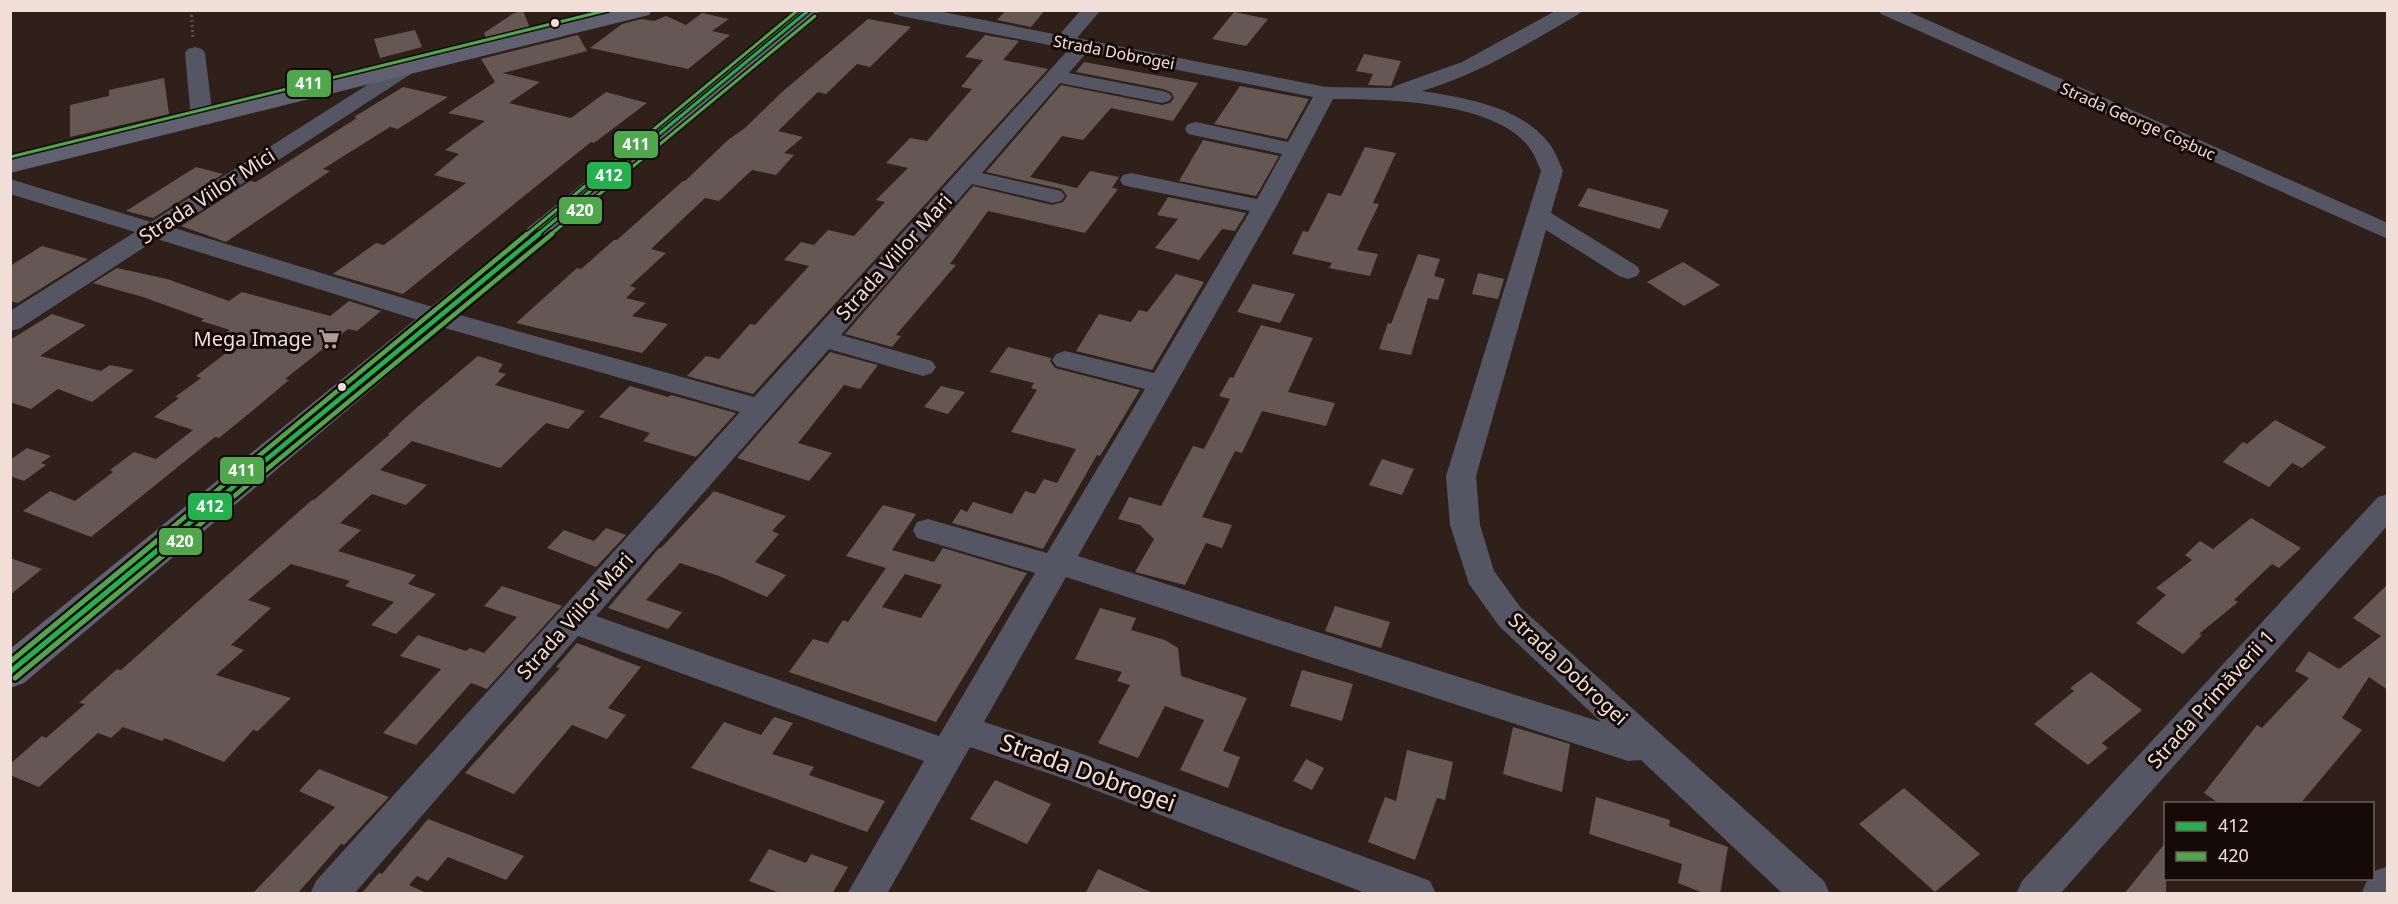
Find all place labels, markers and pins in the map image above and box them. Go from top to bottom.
unlabelled marker [549,17,561,29]
place label: Mega Image [194,325,312,352]
supermarket icon: Mega Image [317,327,341,351]
unlabelled marker [336,381,348,393]

